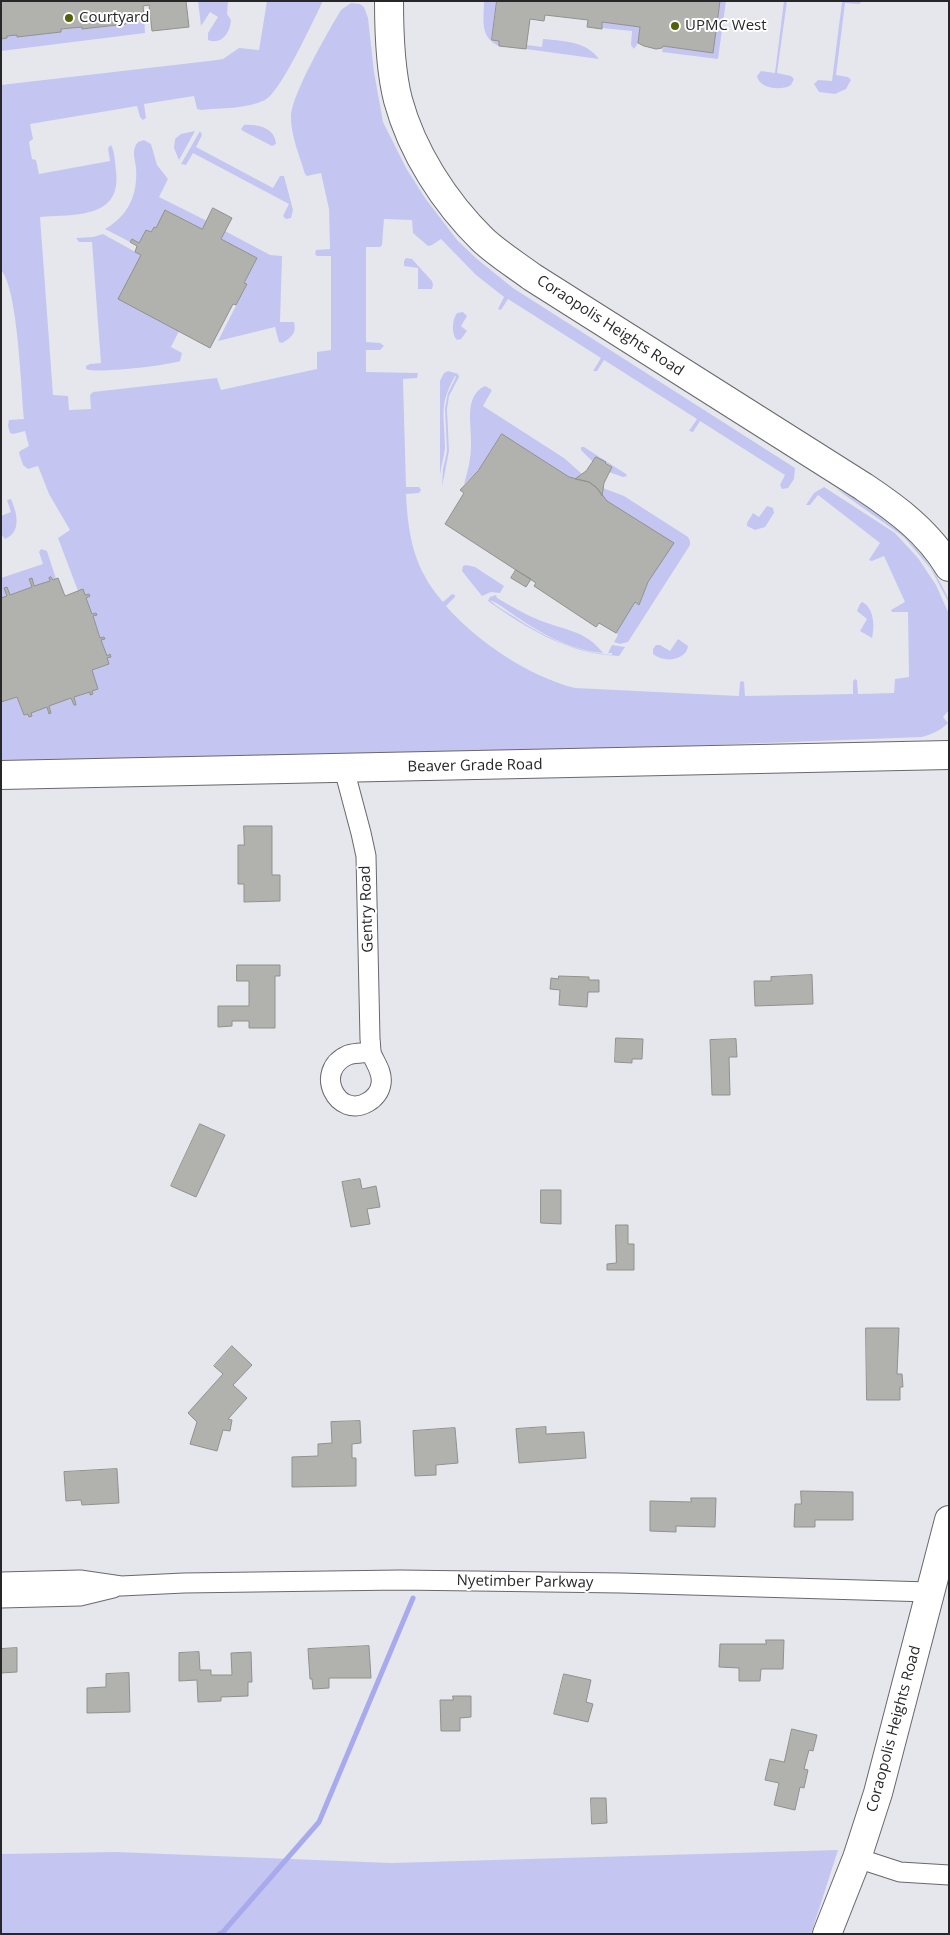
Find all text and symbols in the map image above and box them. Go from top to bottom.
place label: Courtyard [79,9,149,27]
marker: Courtyard [63,12,75,24]
place label: UPMC West [685,17,767,35]
marker: UPMC West [669,20,681,32]
street label: Coraopolis Heights Road [533,272,687,380]
street label: Beaver Grade Road [407,756,543,776]
street label: Gentry Road [356,865,378,953]
street label: Nyetimber Parkway [456,1572,594,1592]
street label: Coraopolis Heights Road [863,1644,925,1814]

